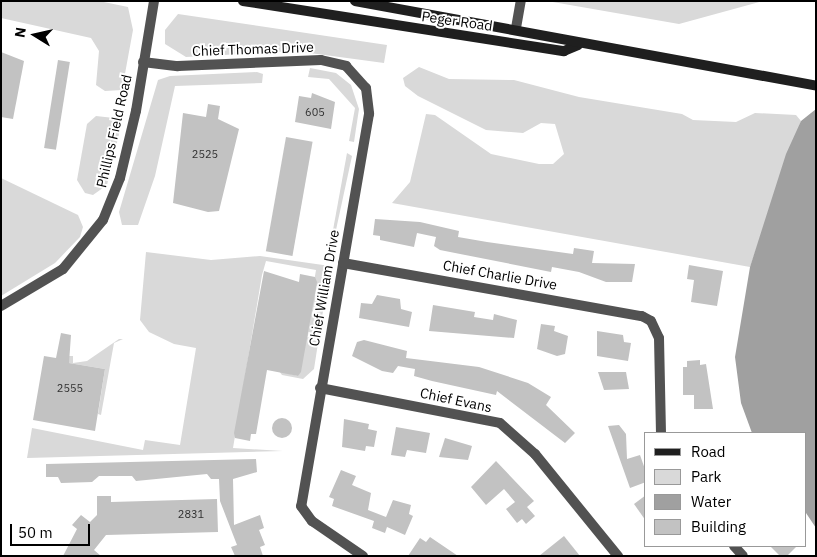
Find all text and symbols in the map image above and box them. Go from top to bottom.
street label: Peger Road [420,8,494,34]
north arrow [10,10,60,60]
text: N [10,26,30,39]
street label: Chief Thomas Drive [192,38,314,60]
street label: Phillips Field Road [93,73,135,189]
house number: 605 [305,105,325,119]
house number: 2525 [192,147,218,161]
street label: Chief William Drive [305,228,343,348]
street label: Chief Charlie Drive [442,257,558,293]
house number: 2555 [57,381,83,395]
street label: Chief Evans [419,384,493,416]
legend [644,432,807,547]
text: Road [691,442,726,461]
text: Park [691,467,721,486]
text: Water [691,492,731,511]
house number: 2831 [178,507,204,521]
scale bar [12,514,92,546]
text: Building [691,517,746,536]
text: 50 m [18,523,53,542]

